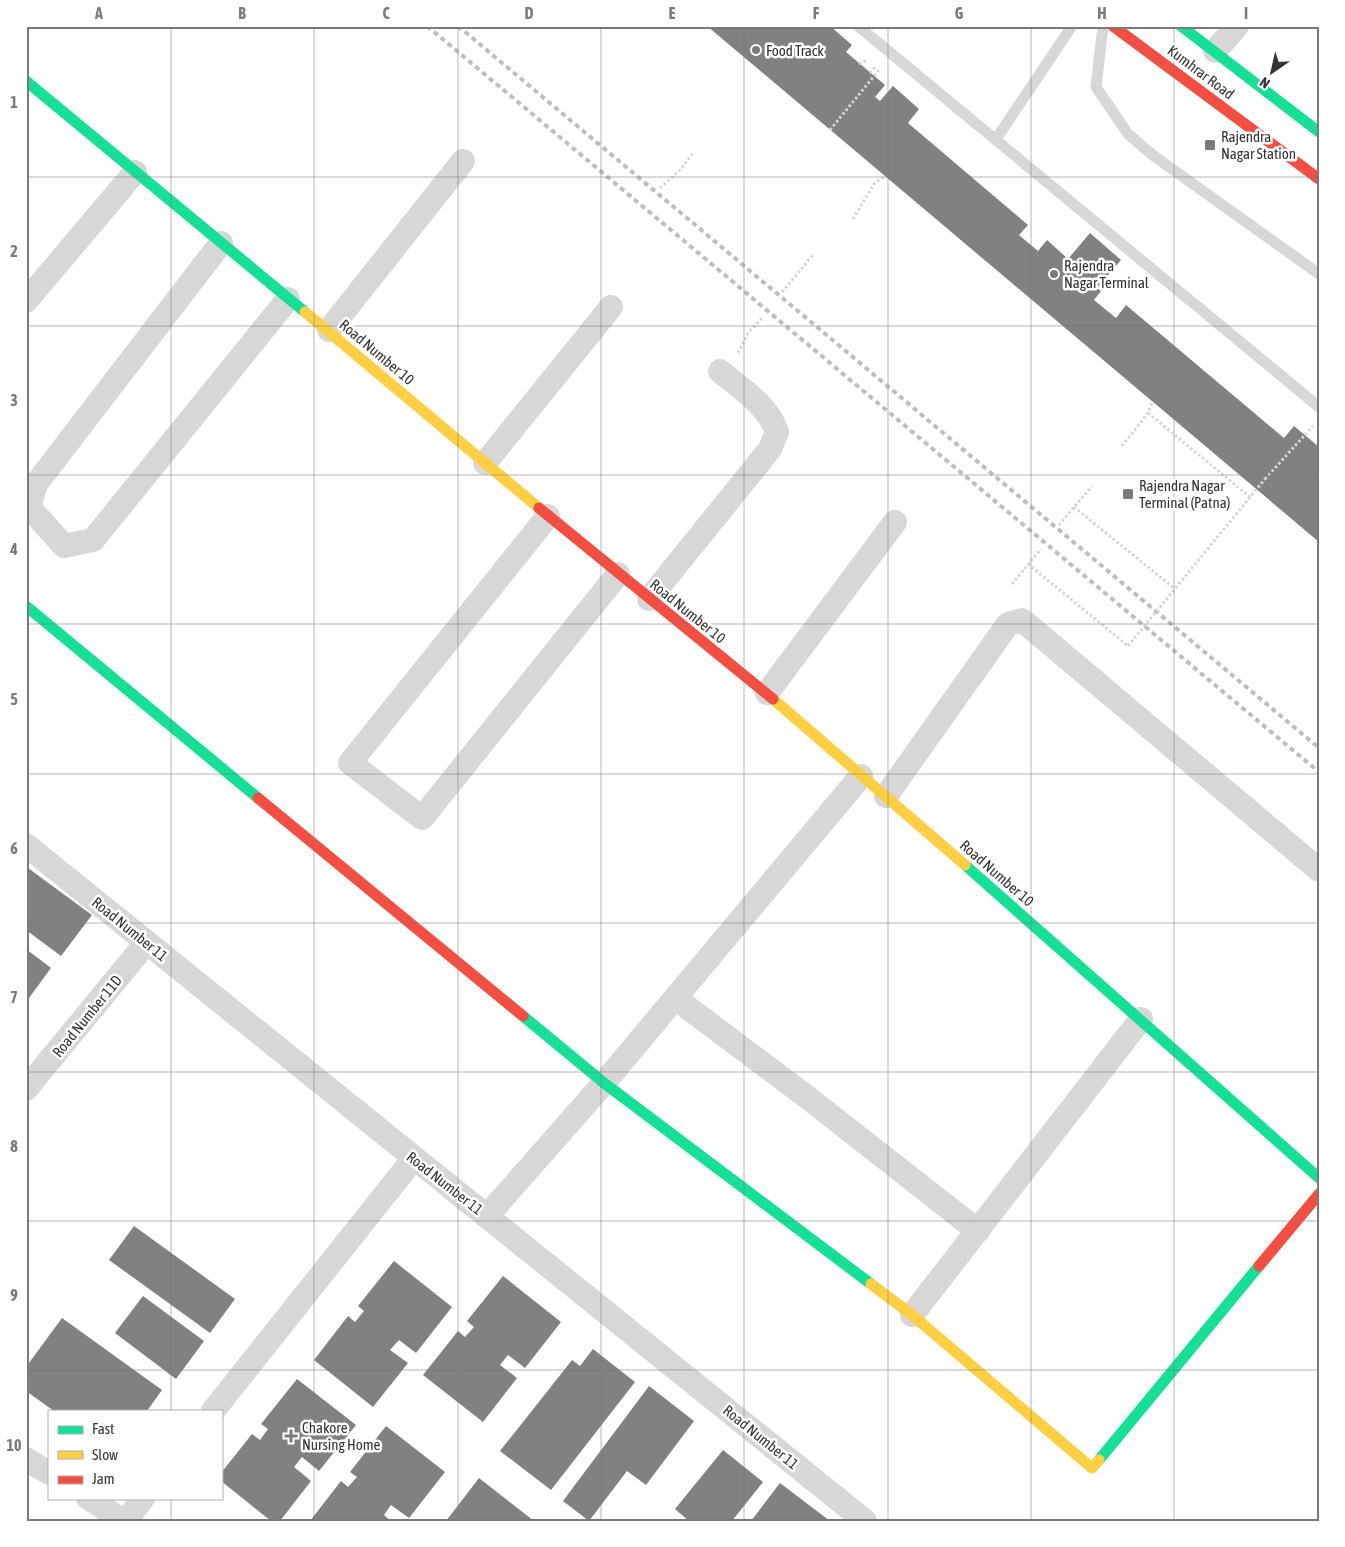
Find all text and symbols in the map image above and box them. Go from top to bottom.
text: A [94,4,103,22]
text: B [238,4,246,22]
text: C [382,4,390,22]
text: D [525,4,534,22]
text: E [669,4,676,22]
text: F [813,4,820,22]
text: G [955,4,964,22]
text: H [1097,4,1107,22]
text: I [1244,4,1248,22]
place label: Food Track [766,42,824,59]
street label: Kumhrar Road [1164,42,1238,102]
marker: Food Track [750,44,762,56]
north arrow [1248,48,1298,98]
text: N [1257,74,1273,92]
text: 1 [10,93,18,111]
place label: Rajendra Nagar Station [1221,128,1296,162]
marker: Rajendra Nagar Station [1203,138,1217,152]
text: 2 [10,242,18,260]
place label: Rajendra Nagar Terminal [1064,257,1149,291]
marker: Rajendra Nagar Terminal [1048,268,1060,280]
street label: Road Number 10 [336,316,418,388]
text: 3 [10,391,18,409]
place label: Rajendra Nagar Terminal (Patna) [1139,477,1230,511]
marker: Rajendra Nagar Terminal (Patna) [1121,487,1135,501]
text: 4 [9,540,18,558]
street label: Road Number 10 [647,575,729,647]
text: 5 [10,690,18,708]
street label: Road Number 10 [957,836,1037,910]
text: 6 [10,839,18,857]
street label: Road Number 11 [89,893,171,965]
street label: Road Number 11D [49,972,125,1060]
text: 7 [10,988,18,1006]
text: 8 [10,1137,18,1155]
street label: Road Number 11 [403,1148,487,1218]
text: 9 [10,1286,18,1304]
street label: Road Number 11 [720,1401,802,1473]
legend [48,1410,222,1500]
place label: Chakore Nursing Home [302,1419,381,1453]
text: Fast [92,1420,114,1437]
marker: Chakore Nursing Home [284,1429,298,1443]
text: 10 [6,1436,22,1454]
text: Slow [92,1446,118,1463]
text: Jam [92,1470,115,1487]

